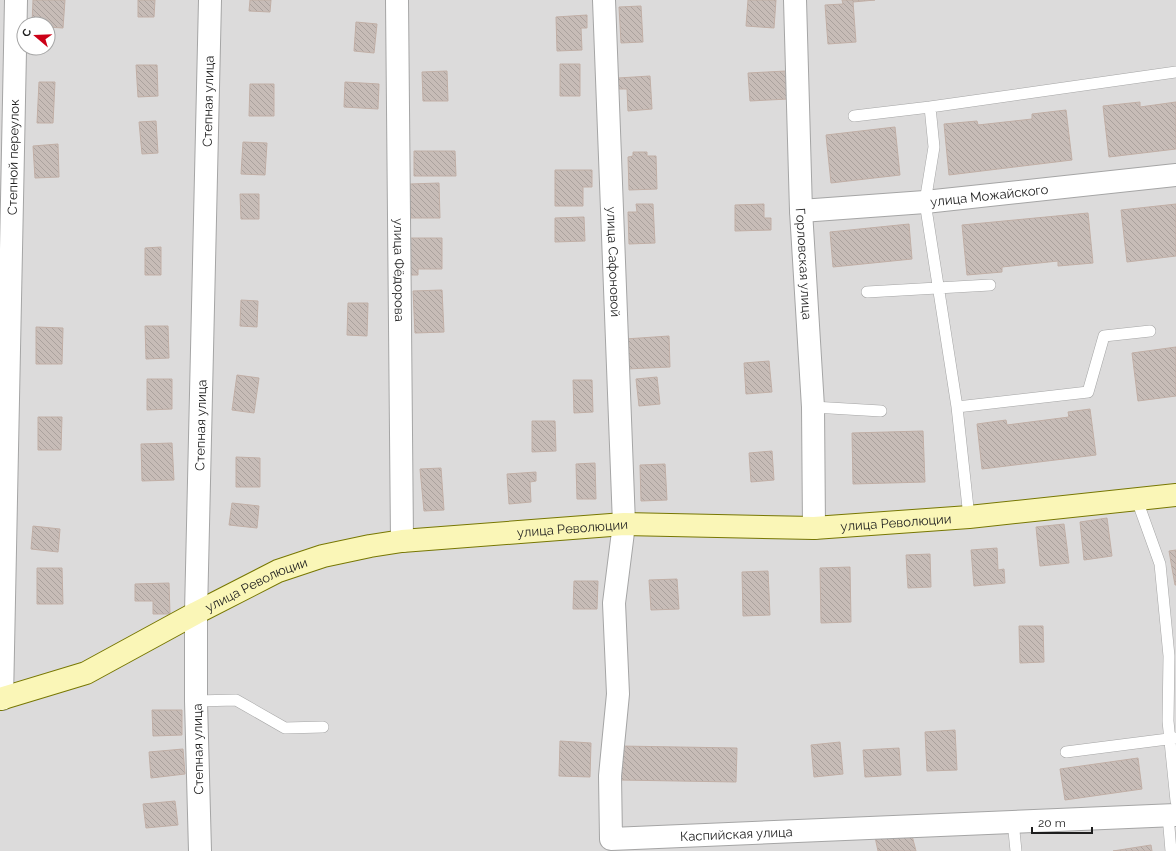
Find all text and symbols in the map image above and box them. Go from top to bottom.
north arrow [16,16,56,56]
text: С [20,27,35,39]
street label: Степная улица [199,55,216,147]
street label: Степной переулок [4,99,22,215]
street label: улица Можайского [930,181,1049,209]
street label: улица Сафоновой [604,206,624,317]
street label: Горловская улица [793,207,815,320]
street label: улица Фёдорова [392,218,407,322]
street label: Степная улица [192,379,209,471]
street label: улица Революции [840,511,952,534]
street label: улица Революции [516,516,628,540]
street label: улица Революции [203,554,309,615]
street label: Степная улица [190,703,206,795]
scale bar [1032,809,1092,835]
text: 20 m [1038,816,1066,830]
street label: Каспийская улица [680,824,793,844]

